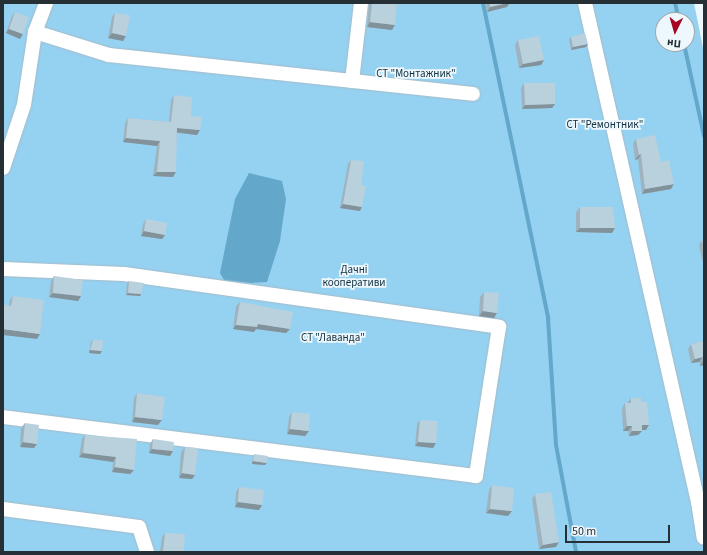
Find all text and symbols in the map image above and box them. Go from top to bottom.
north arrow [655,12,695,52]
text: Пн [667,35,681,52]
park label: СТ "Монтажник" [376,67,456,81]
park label: СТ "Ремонтник" [567,118,643,132]
park label: Дачні кооперативи [322,264,386,290]
park label: СТ "Лаванда" [301,331,365,345]
scale bar [567,517,672,543]
text: 50 m [572,523,596,540]

